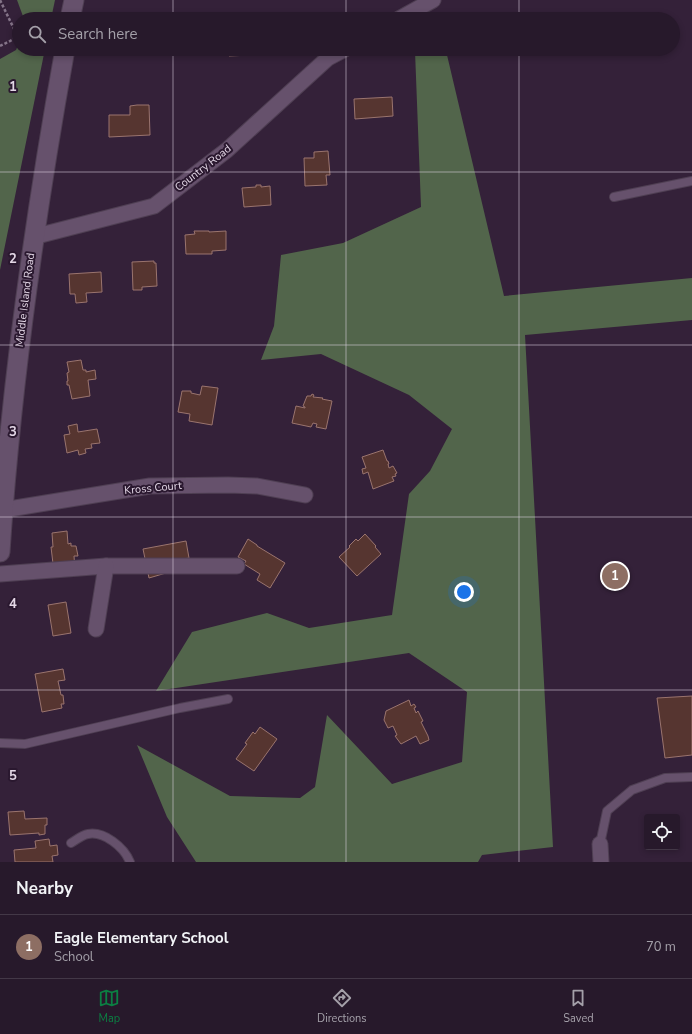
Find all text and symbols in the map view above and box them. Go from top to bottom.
search box [12,12,680,56]
icon: search [26,23,48,45]
text: Search here [58,24,138,44]
text: 1 [9,78,17,96]
street label: Country Road [172,141,234,195]
text: 2 [9,250,17,268]
street label: Middle Island Road [12,252,38,348]
text: 3 [9,423,17,441]
street label: Kross Court [124,478,183,498]
pin: 1 [602,561,628,591]
your location [454,582,474,602]
text: 4 [9,595,17,613]
text: 5 [9,767,17,785]
map controls [644,814,680,850]
button: locate [644,814,680,850]
text: Nearby [16,877,73,900]
text: Eagle Elementary School [54,928,229,948]
text: 1 [25,938,33,956]
text: 70 m [646,938,676,956]
text: School [54,948,94,966]
tab: Map [98,987,120,1026]
tab: Directions [317,987,367,1026]
tab: Saved [563,987,594,1026]

